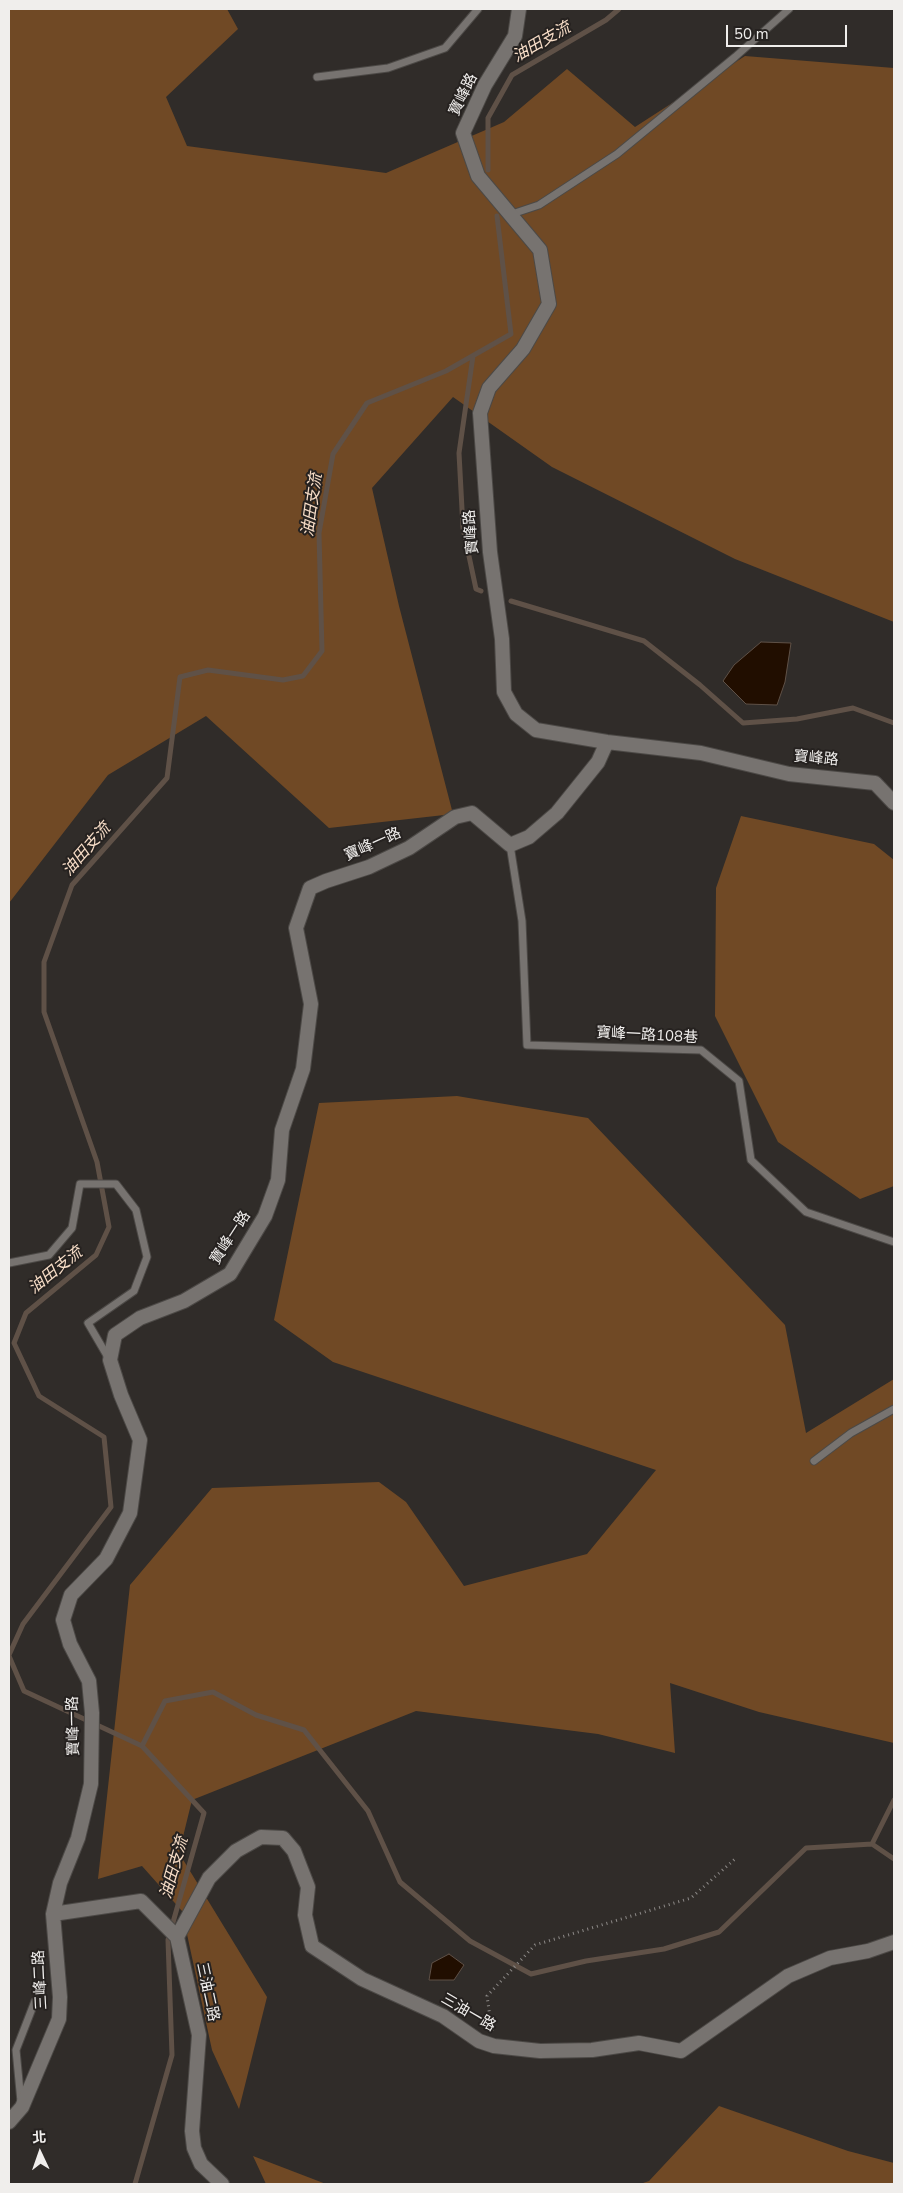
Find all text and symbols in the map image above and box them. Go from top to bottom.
scale bar [728,15,849,47]
water label: 油田支流 [509,19,575,67]
text: 50 m [734,24,769,44]
street label: 寶峰路 [446,71,482,119]
water label: 油田支流 [299,472,327,538]
street label: 寶峰路 [461,509,483,555]
street label: 寶峰路 [793,748,839,770]
water label: 油田支流 [59,820,115,880]
street label: 寶峰一路 [342,825,404,865]
street label: 寶峰一路108巷 [596,1024,698,1048]
street label: 寶峰一路 [207,1208,255,1268]
water label: 油田支流 [25,1243,87,1299]
street label: 寶峰一路 [64,1696,84,1756]
water label: 油田支流 [157,1835,193,1901]
street label: 三峰二路 [30,1950,52,2010]
street label: 三油二路 [192,1961,222,2023]
street label: 三油一路 [438,1990,498,2036]
north arrow [15,2128,65,2178]
text: 北 [32,2128,47,2147]

